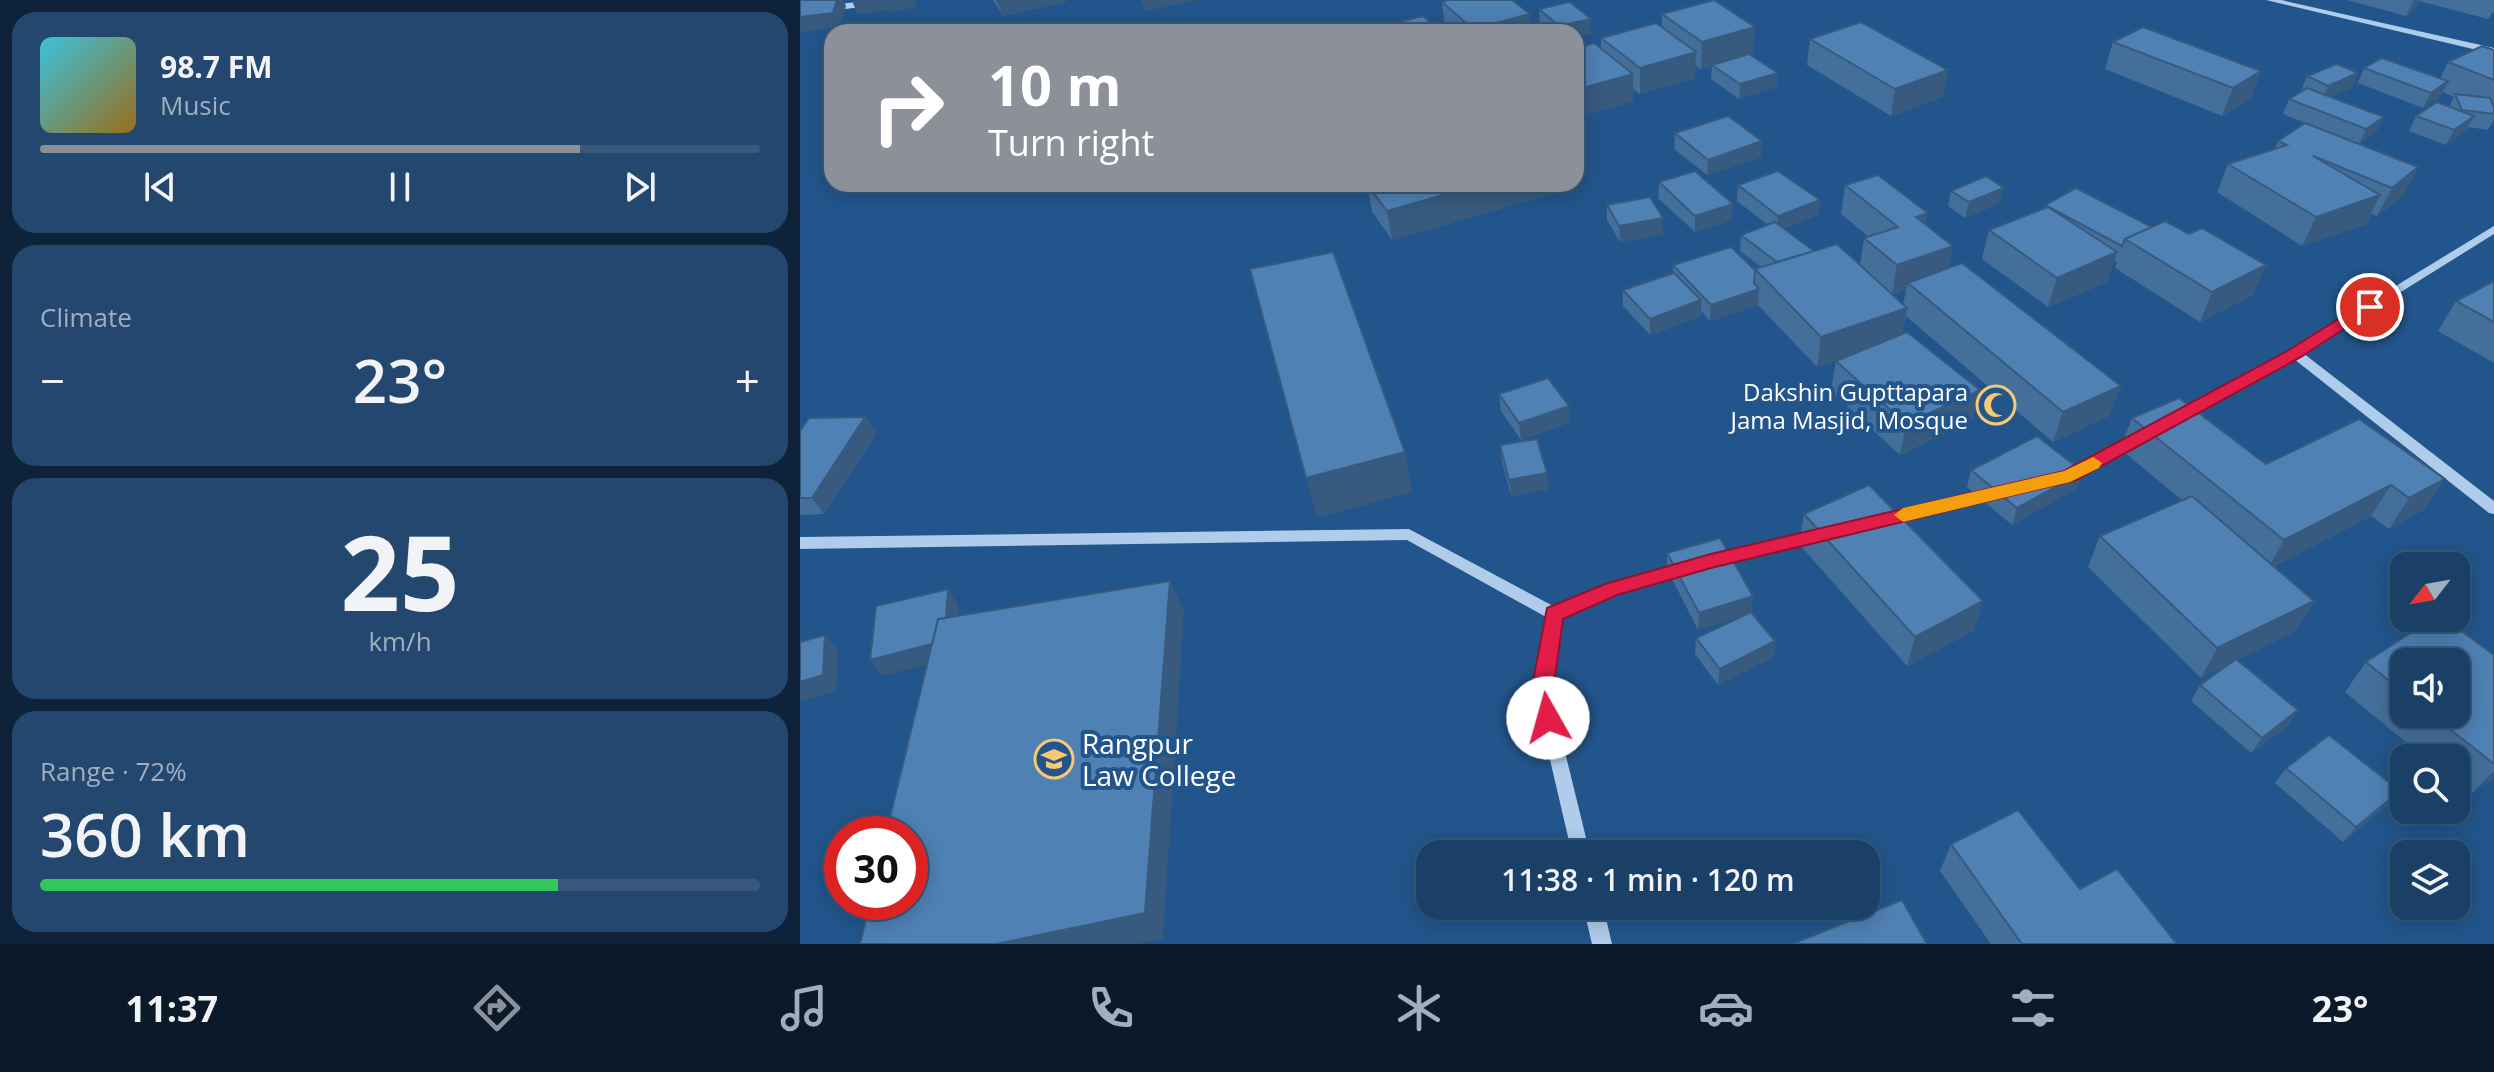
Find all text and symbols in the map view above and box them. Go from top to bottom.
text: 98.7 FM [160,46,273,87]
text: 10 m [988,46,1122,122]
icon: right [856,56,960,160]
text: Music [160,87,231,123]
text: Turn right [988,118,1154,167]
icon: previous [138,165,182,209]
icon: pause [378,165,422,209]
icon: next [618,165,662,209]
pin [2336,273,2404,341]
icon: arrive [2348,285,2392,329]
text: Climate [40,299,132,335]
text: 23° [353,339,447,421]
text: − [40,350,65,410]
text: + [735,350,760,410]
place label: Dakshin Gupttapara Jama Masjid, Mosque [1728,375,1968,436]
mosque icon: Dakshin Gupttapara Jama Masjid, Mosque [1975,384,2017,426]
text: 25 [341,500,459,641]
north arrow [2390,552,2470,632]
map controls [2390,552,2470,920]
text: km/h [368,623,432,659]
button: sound [2390,648,2470,728]
position arrow [1506,676,1590,760]
place label: Rangpur Law College [1082,724,1236,794]
school or university icon: Rangpur Law College [1033,738,1075,780]
button: search [2390,744,2470,824]
text: Range · 72% [40,753,187,789]
text: 360 km [40,793,250,875]
speed limit sign: 30 [824,816,928,920]
button: layers [2390,840,2470,920]
text: 11:38 · 1 min · 120 m [1501,859,1795,900]
icon: directions [469,980,525,1036]
icon: music [776,980,832,1036]
icon: phone [1083,980,1139,1036]
icon: climate [1391,980,1447,1036]
icon: car [1698,980,1754,1036]
icon: filters [2005,980,2061,1036]
text: 11:37 [126,984,218,1033]
text: 23° [2312,984,2368,1033]

